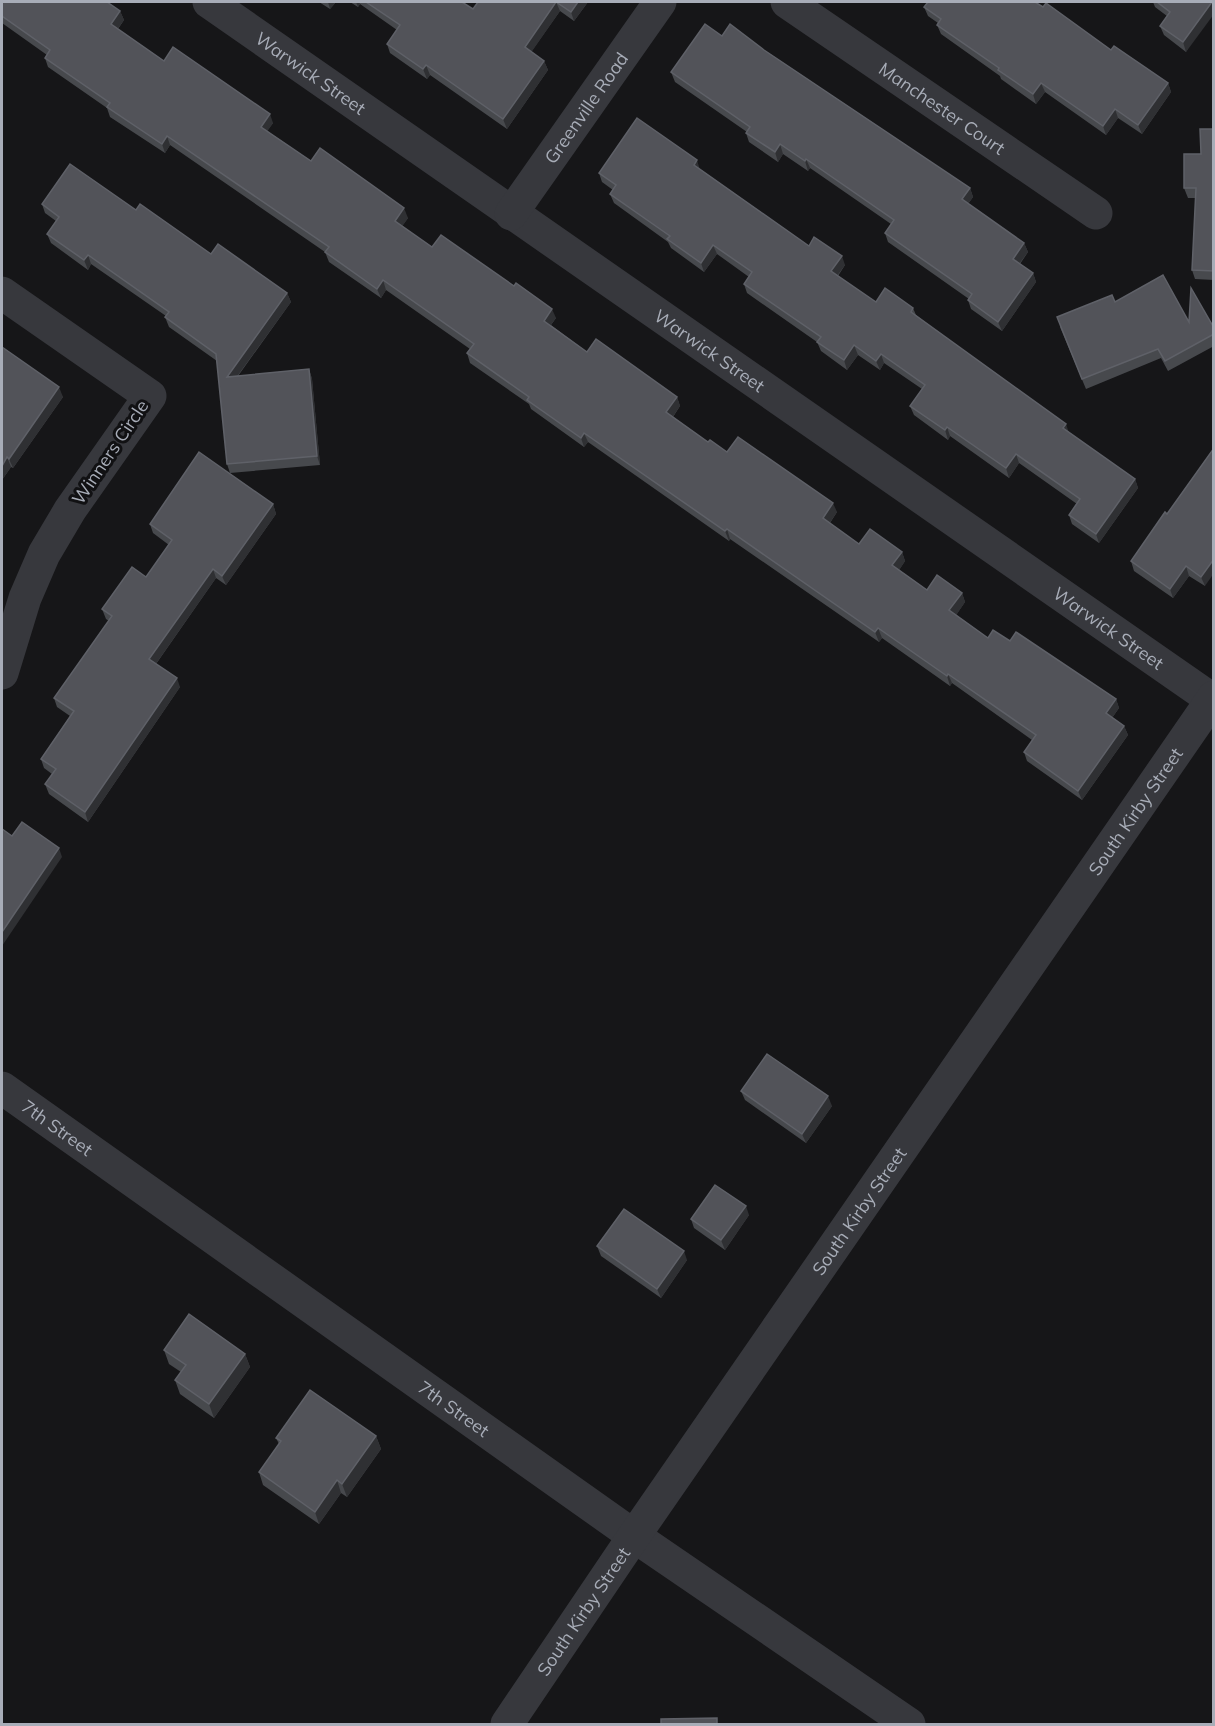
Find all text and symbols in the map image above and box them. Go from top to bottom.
street label: Warwick Street [251,26,371,119]
street label: Greenville Road [539,48,633,168]
street label: Manchester Court [875,57,1010,159]
street label: Warwick Street [650,304,770,397]
street label: Winners Circle [67,395,153,509]
street label: Warwick Street [1049,581,1169,674]
street label: South Kirby Street [1083,743,1187,880]
street label: 7th Street [17,1094,98,1160]
street label: South Kirby Street [806,1143,911,1279]
street label: 7th Street [414,1375,494,1442]
street label: South Kirby Street [531,1543,635,1680]

